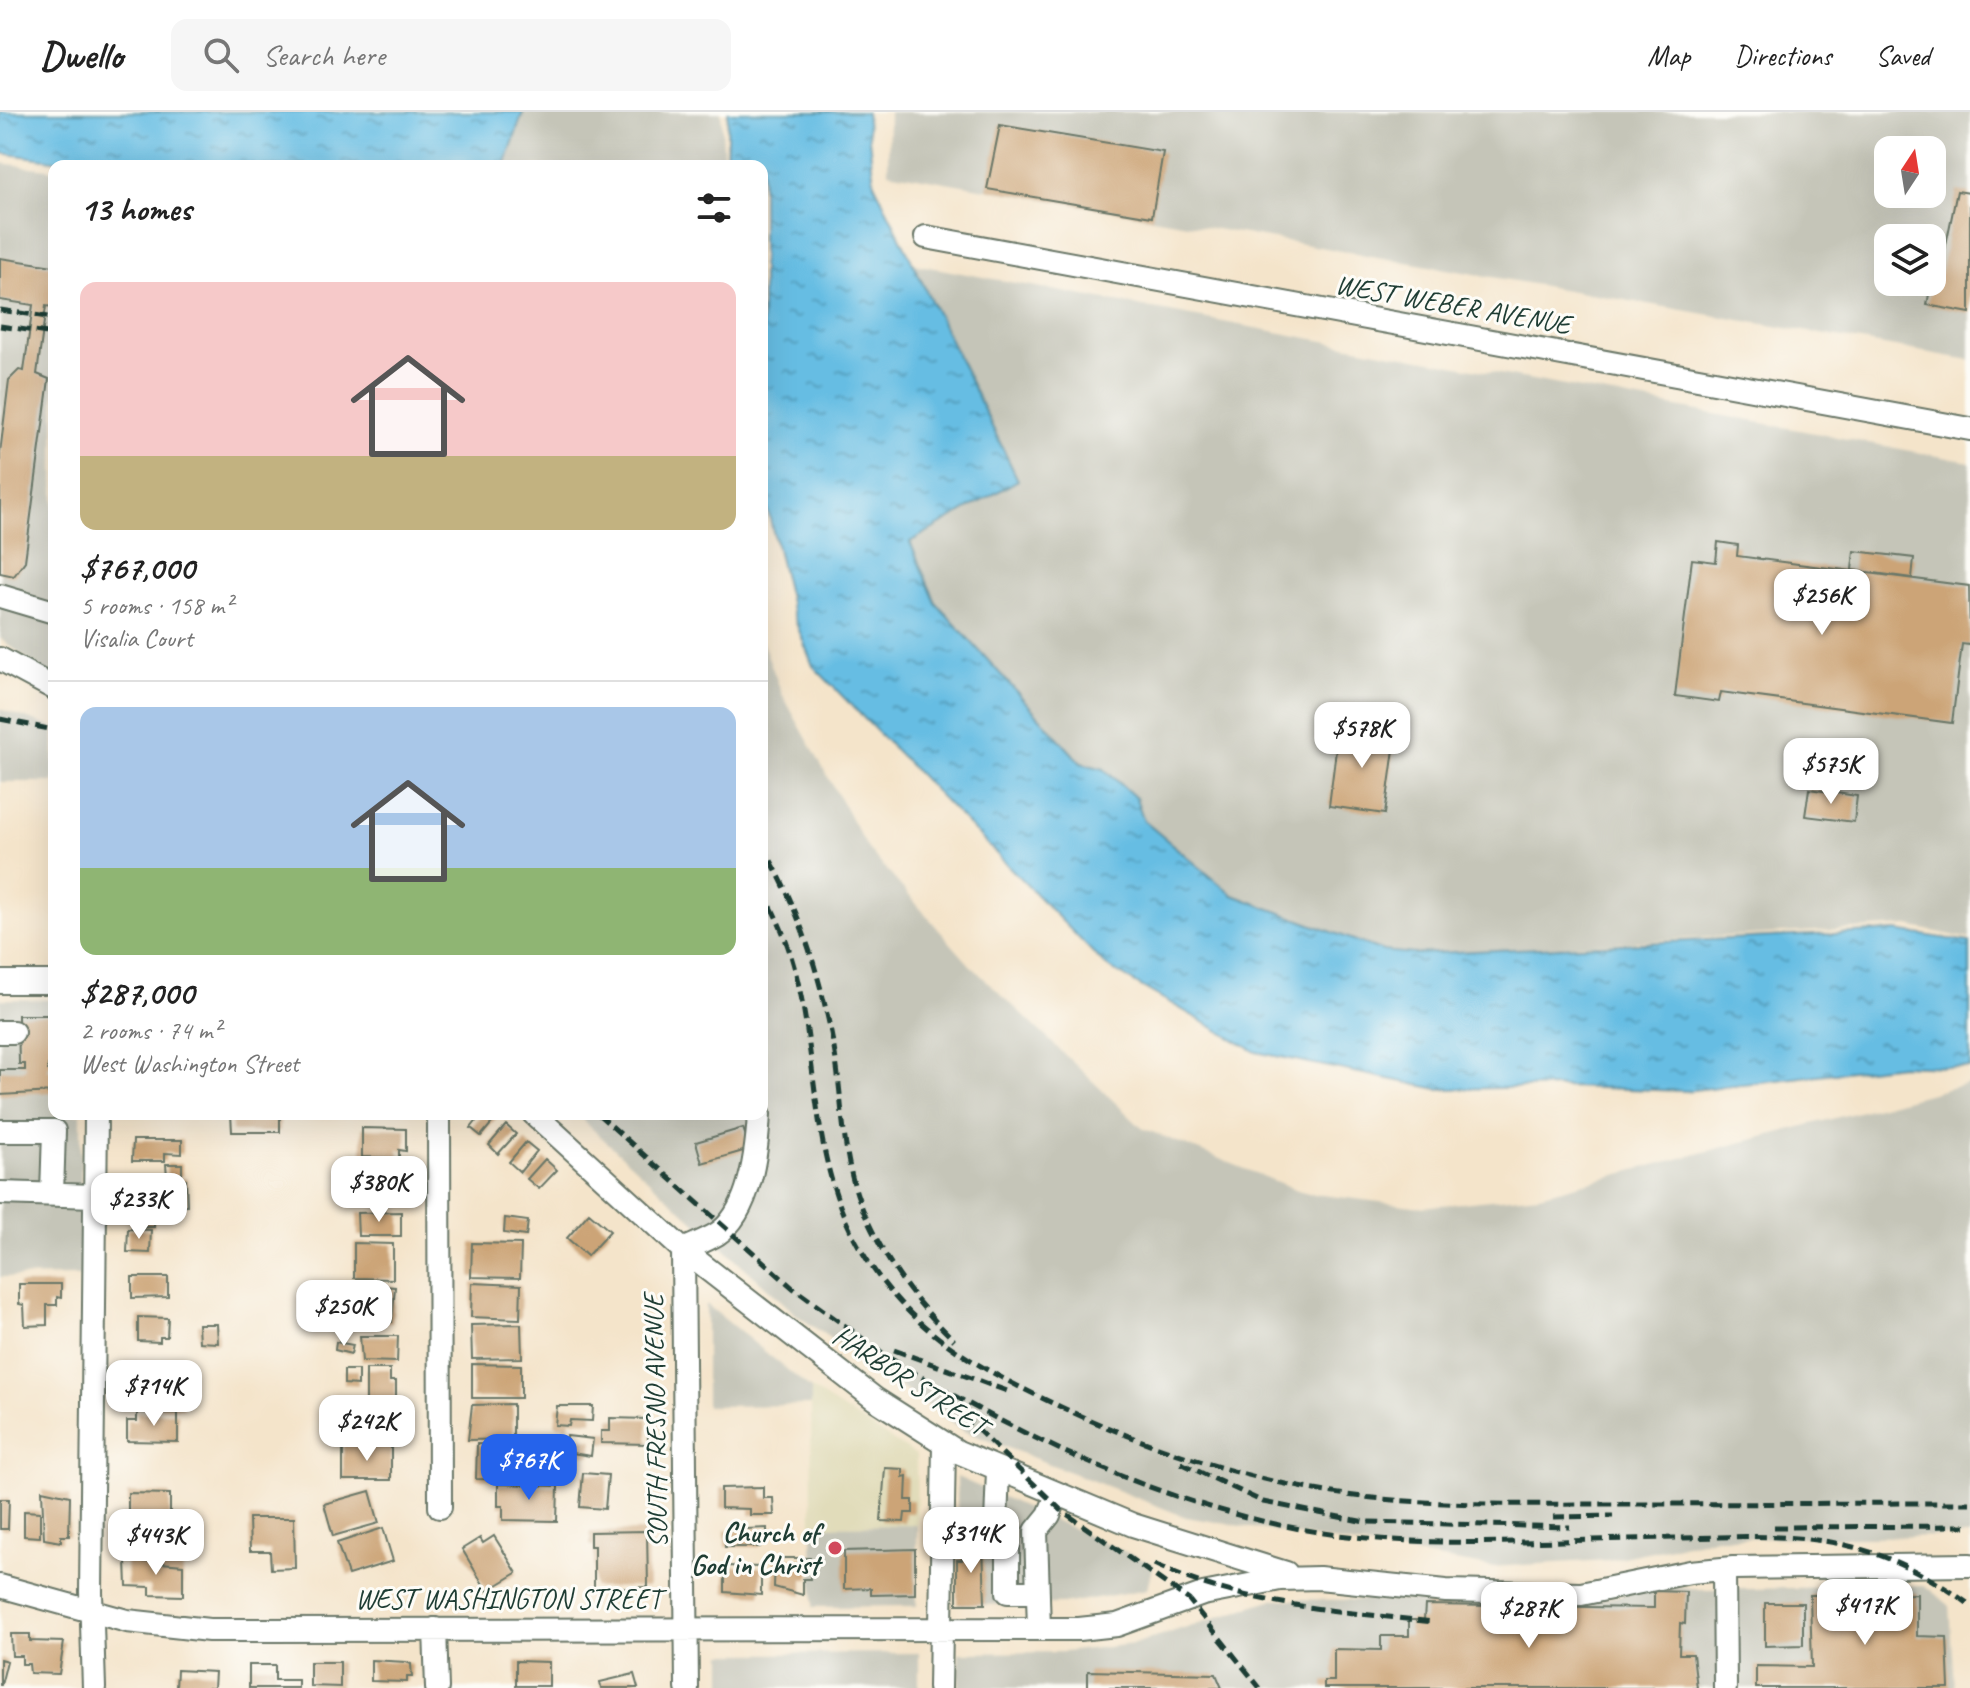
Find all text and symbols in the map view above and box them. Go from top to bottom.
search box [171,19,731,91]
text: Dwello [40,32,123,79]
icon: search [199,33,243,77]
text: Search here [263,36,385,74]
text: Map [1647,38,1690,73]
text: Directions [1734,38,1832,73]
text: Saved [1876,38,1930,73]
north arrow [1874,136,1946,208]
map controls [1874,136,1946,296]
icon: filters [692,186,736,230]
text: 13 homes [80,187,191,230]
button: layers [1874,224,1946,296]
street label: WEST WEBER AVENUE [1333,266,1576,342]
icon: home [336,334,480,478]
text: $767,000 [80,546,194,589]
pin: $256K [1766,569,1878,637]
text: $256K [1792,578,1852,611]
text: 5 rooms · 158 m² [80,589,232,622]
text: Visalia Court [80,622,193,655]
pin: $578K [1306,702,1418,770]
text: $578K [1332,711,1392,744]
pin: $575K [1775,738,1887,806]
text: $575K [1801,747,1861,780]
icon: home [336,759,480,903]
text: $287,000 [80,971,194,1014]
text: 2 rooms · 74 m² [80,1014,221,1047]
text: West Washington Street [80,1047,299,1080]
pin: $380K [323,1156,435,1224]
text: $380K [349,1165,409,1198]
pin: $233K [83,1173,195,1241]
text: $233K [109,1182,169,1215]
pin: $250K [288,1280,400,1348]
text: $250K [314,1289,374,1322]
street label: SOUTH FRESNO AVENUE [635,1290,675,1548]
street label: HARBOR STREET [827,1317,999,1447]
pin: $714K [98,1360,210,1428]
text: $714K [124,1369,184,1402]
pin: $242K [311,1395,423,1463]
text: $242K [337,1404,397,1437]
pin: $767K [473,1434,585,1502]
text: $767K [499,1443,559,1476]
pin: $314K [915,1507,1027,1575]
pin: $443K [100,1509,212,1577]
place label: Church of God in Christ [691,1515,826,1582]
text: $314K [941,1516,1001,1549]
text: $443K [126,1518,186,1551]
marker: Church of God in Christ [826,1539,844,1557]
pin: $417K [1809,1579,1921,1647]
street label: WEST WASHINGTON STREET [355,1581,668,1616]
pin: $287K [1473,1582,1585,1650]
text: $417K [1835,1588,1895,1621]
text: $287K [1499,1591,1559,1624]

